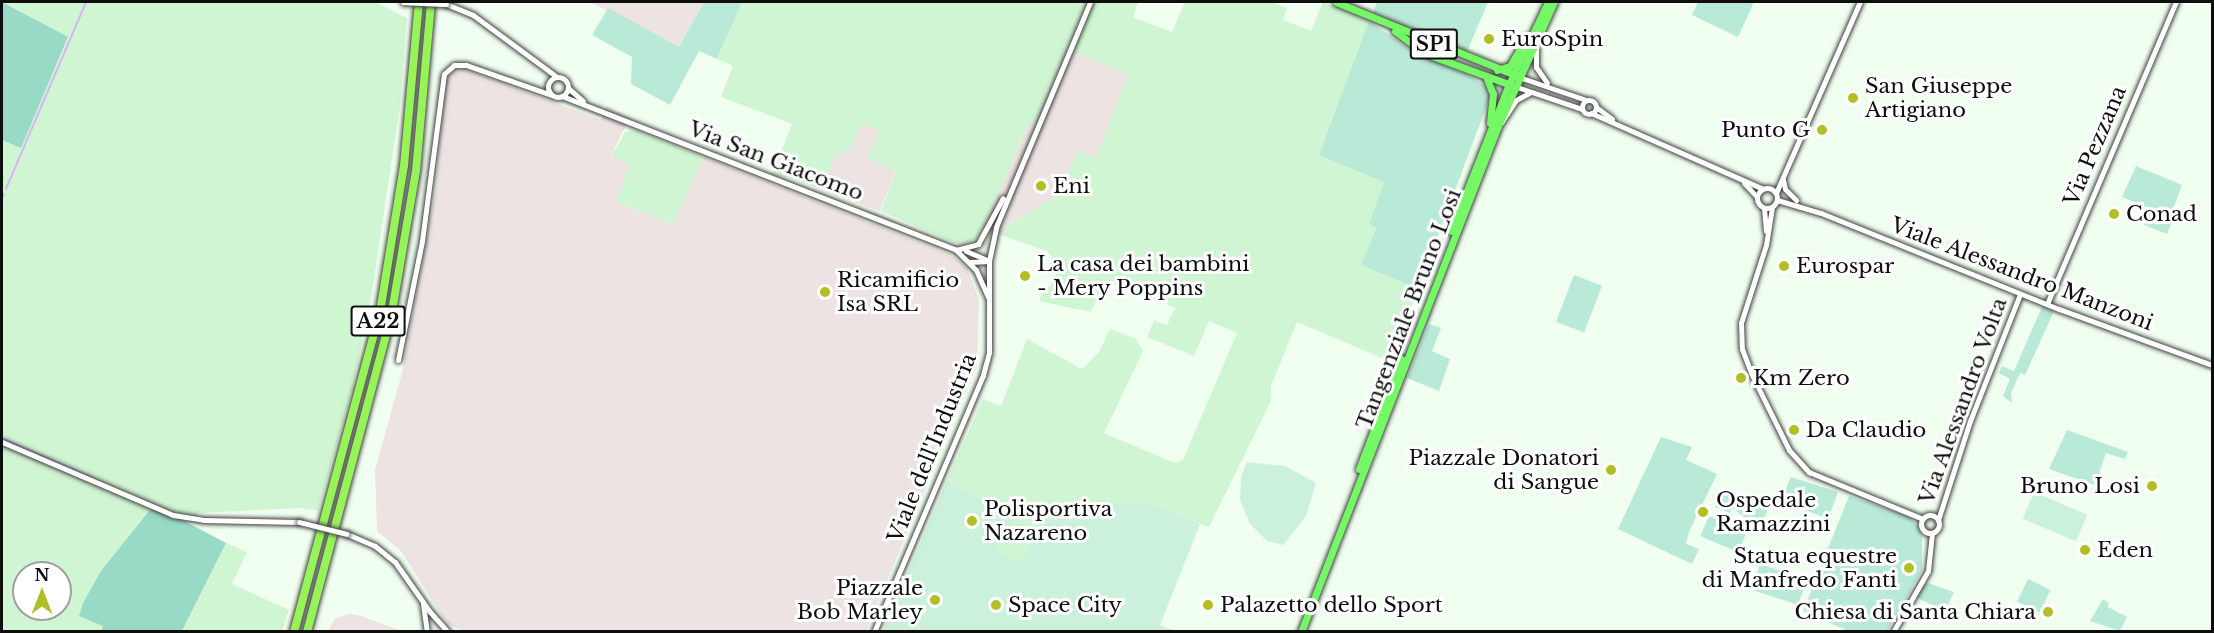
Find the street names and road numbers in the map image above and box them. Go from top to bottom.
road number: SP1 [1408,27,1460,61]
street label: Via Pezzana [2058,82,2132,210]
street label: Via San Giacomo [685,116,867,206]
street label: Tangenziale Bruno Losi [1351,185,1467,433]
street label: Viale Alessandro Manzoni [1887,212,2157,336]
street label: Via Alessandro Volta [1914,293,2012,509]
road number: A22 [350,304,406,338]
street label: Viale dell'Industria [882,350,982,546]

